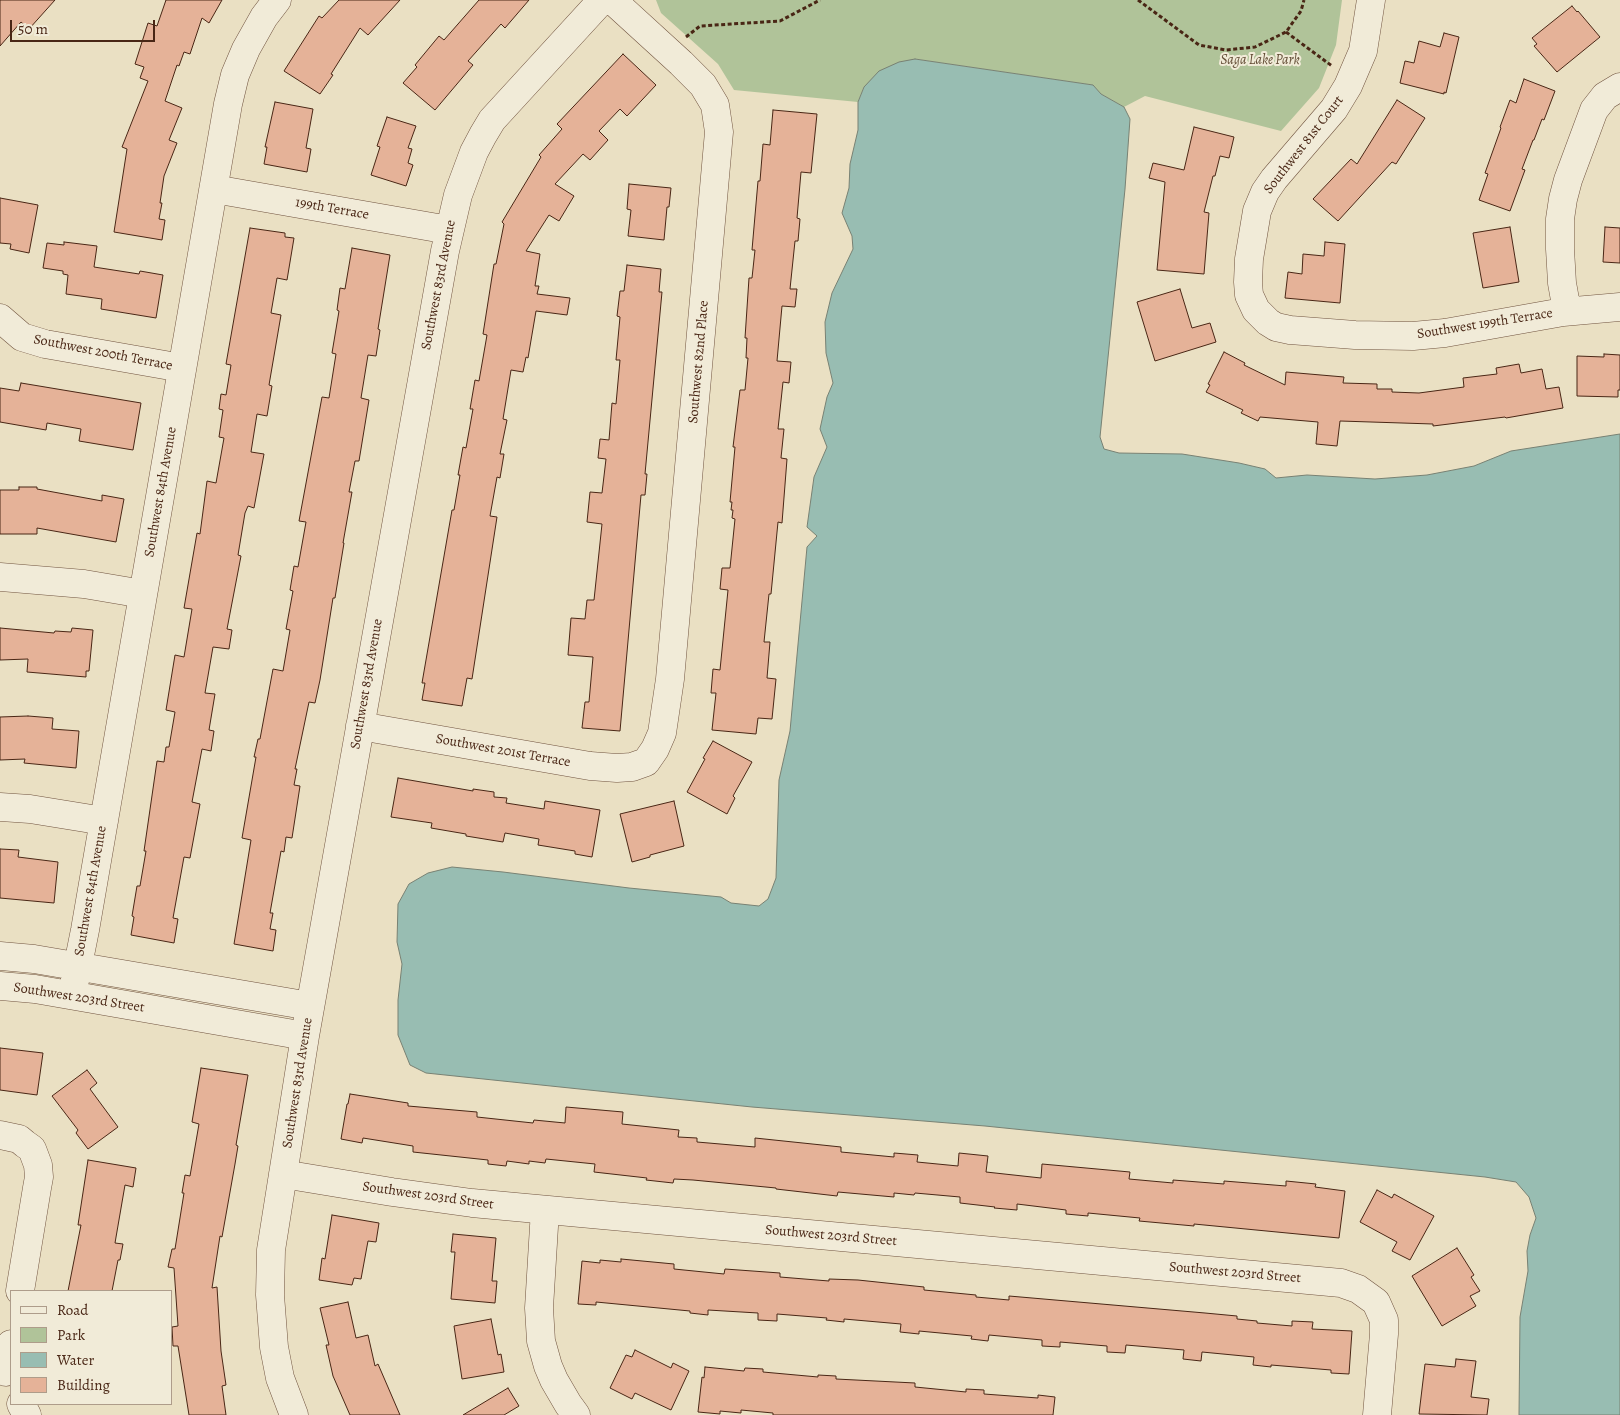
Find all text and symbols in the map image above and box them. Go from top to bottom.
scale bar [12,10,158,42]
text: 50 m [18,19,48,39]
park label: Saga Lake Park [1220,53,1300,69]
street label: Southwest 81st Court [1260,93,1348,197]
street label: 199th Terrace [294,194,370,224]
street label: Southwest 83rd Avenue [418,218,460,352]
street label: Southwest 82nd Place [685,300,713,424]
street label: Southwest 199th Terrace [1416,305,1554,343]
street label: Southwest 200th Terrace [32,331,174,375]
street label: Southwest 84th Avenue [141,425,181,559]
street label: Southwest 83rd Avenue [347,617,387,751]
street label: Southwest 201st Terrace [434,731,572,771]
street label: Southwest 84th Avenue [71,824,111,958]
street label: Southwest 203rd Street [12,979,146,1017]
street label: Southwest 83rd Avenue [279,1016,317,1150]
street label: Southwest 203rd Street [361,1178,495,1214]
street label: Southwest 203rd Street [764,1222,898,1250]
street label: Southwest 203rd Street [1168,1259,1302,1287]
legend [10,1290,172,1405]
text: Road [57,1300,88,1320]
text: Park [57,1325,85,1345]
text: Water [57,1350,94,1370]
text: Building [57,1375,110,1395]

